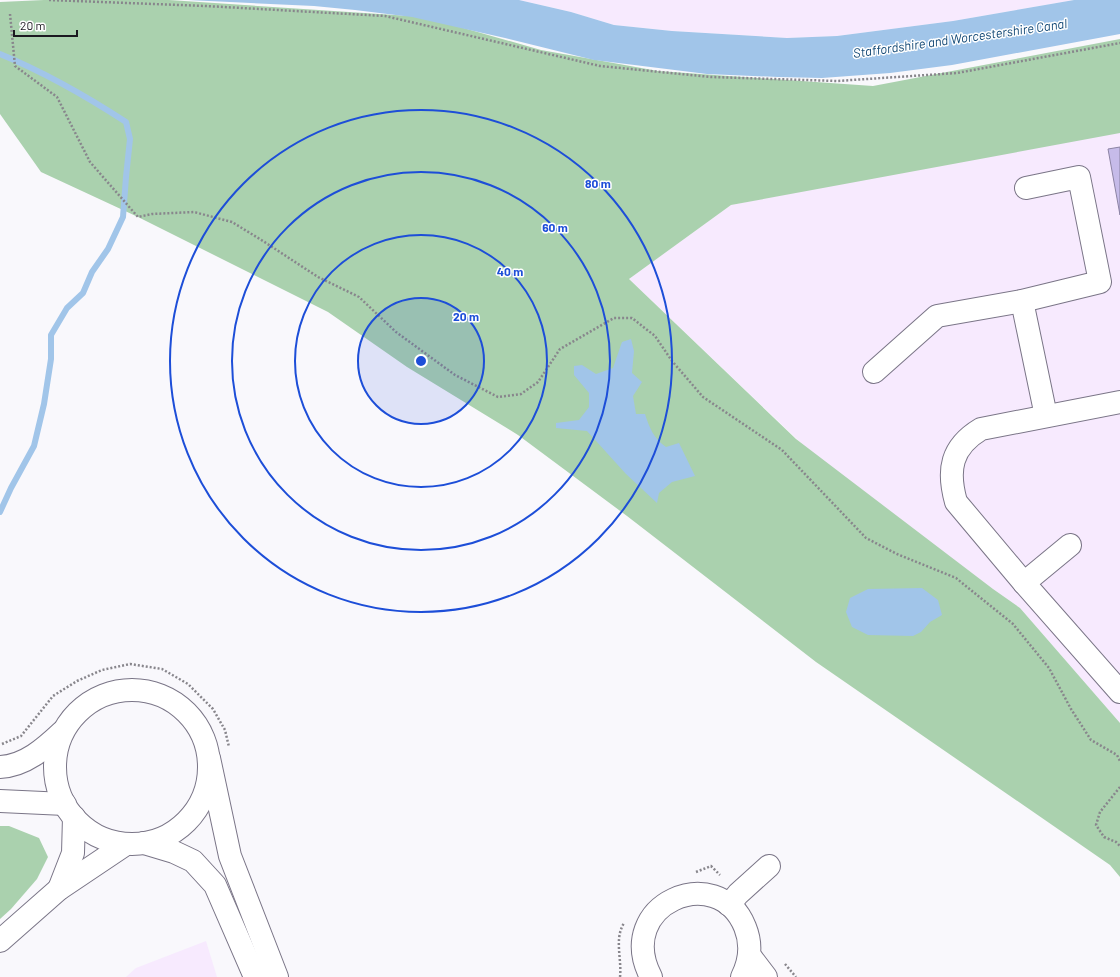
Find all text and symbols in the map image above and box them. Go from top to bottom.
scale bar [14,12,77,38]
water label: Staffordshire and Worcestershire Canal [852,15,1068,61]
text: 20 m [20,18,46,32]
text: 80 m [585,176,611,190]
text: 60 m [542,220,568,234]
text: 40 m [497,264,523,278]
text: 20 m [453,309,479,323]
centre of rings [414,354,428,368]

